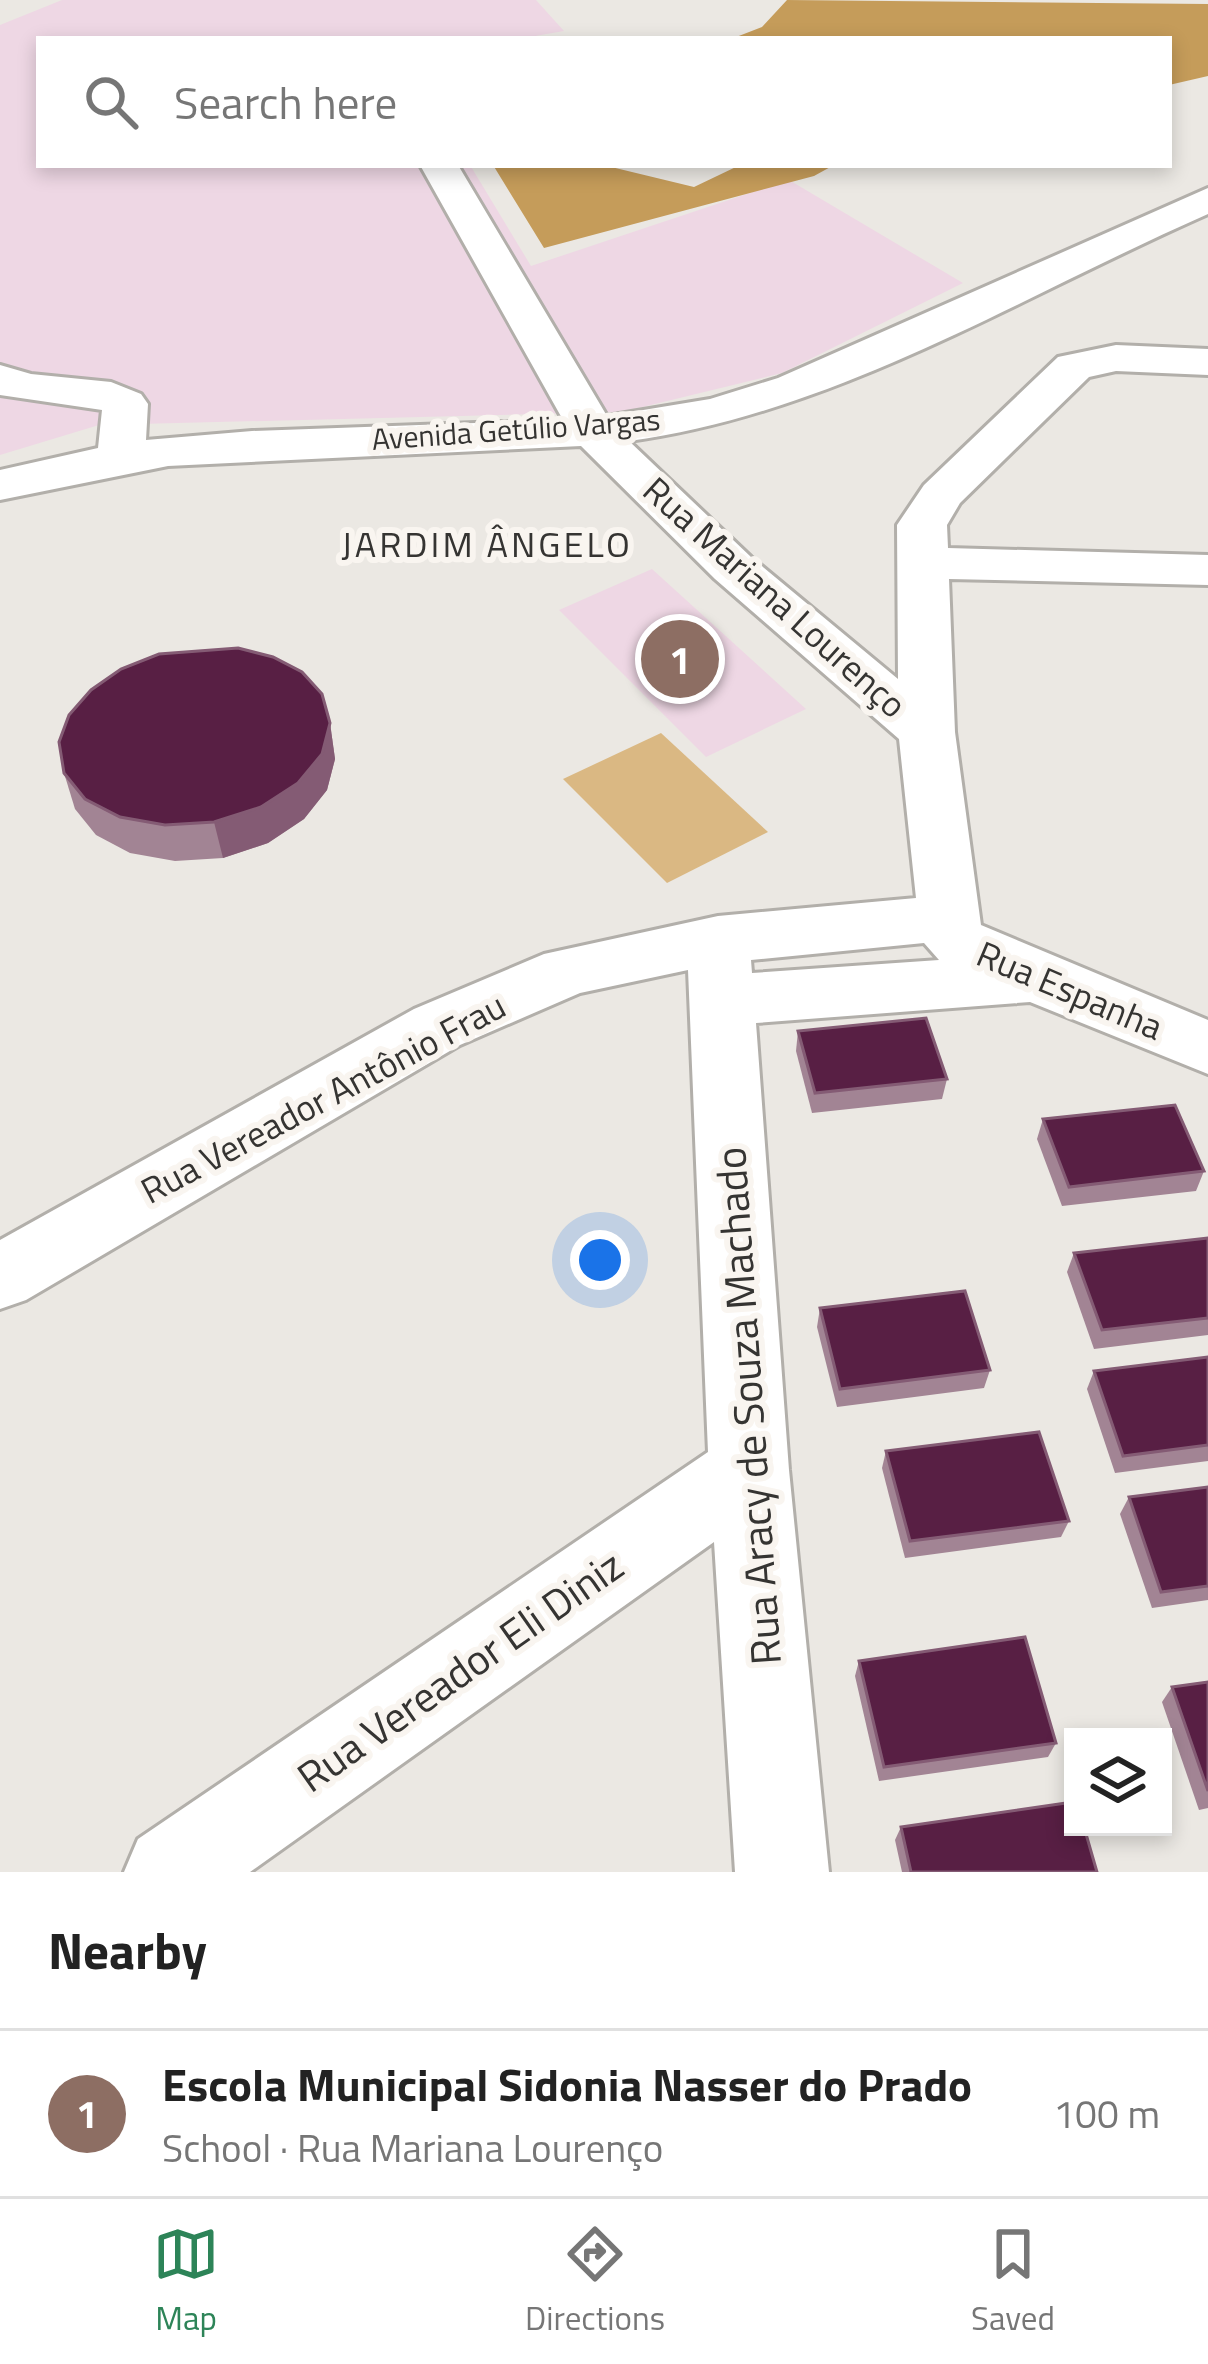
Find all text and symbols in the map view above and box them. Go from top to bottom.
search box [36,36,1172,168]
text: Search here [174,68,397,136]
icon: search [78,69,144,135]
street label: Avenida Getúlio Vargas [370,396,662,462]
street label: Rua Mariana Lourenço [631,463,919,730]
district label: JARDIM ÂNGELO [341,516,633,571]
pin: 1 [641,614,719,704]
street label: Rua Espanha [969,926,1172,1053]
street label: Rua Vereador Antônio Frau [131,978,515,1217]
street label: Rua Aracy de Souza Machado [697,1145,797,1667]
your location [570,1230,630,1290]
street label: Rua Vereador Eli Diniz [283,1533,636,1807]
map controls [1064,1728,1172,1836]
button: layers [1064,1728,1172,1836]
text: Nearby [48,1911,207,1989]
text: Escola Municipal Sidonia Nasser do Prado [162,2050,972,2118]
text: 1 [76,2084,98,2143]
text: 100 m [1053,2084,1160,2143]
text: School · Rua Mariana Lourenço [162,2118,663,2177]
tab: Map [153,2221,219,2343]
tab: Directions [525,2221,665,2343]
tab: Saved [971,2221,1055,2343]

